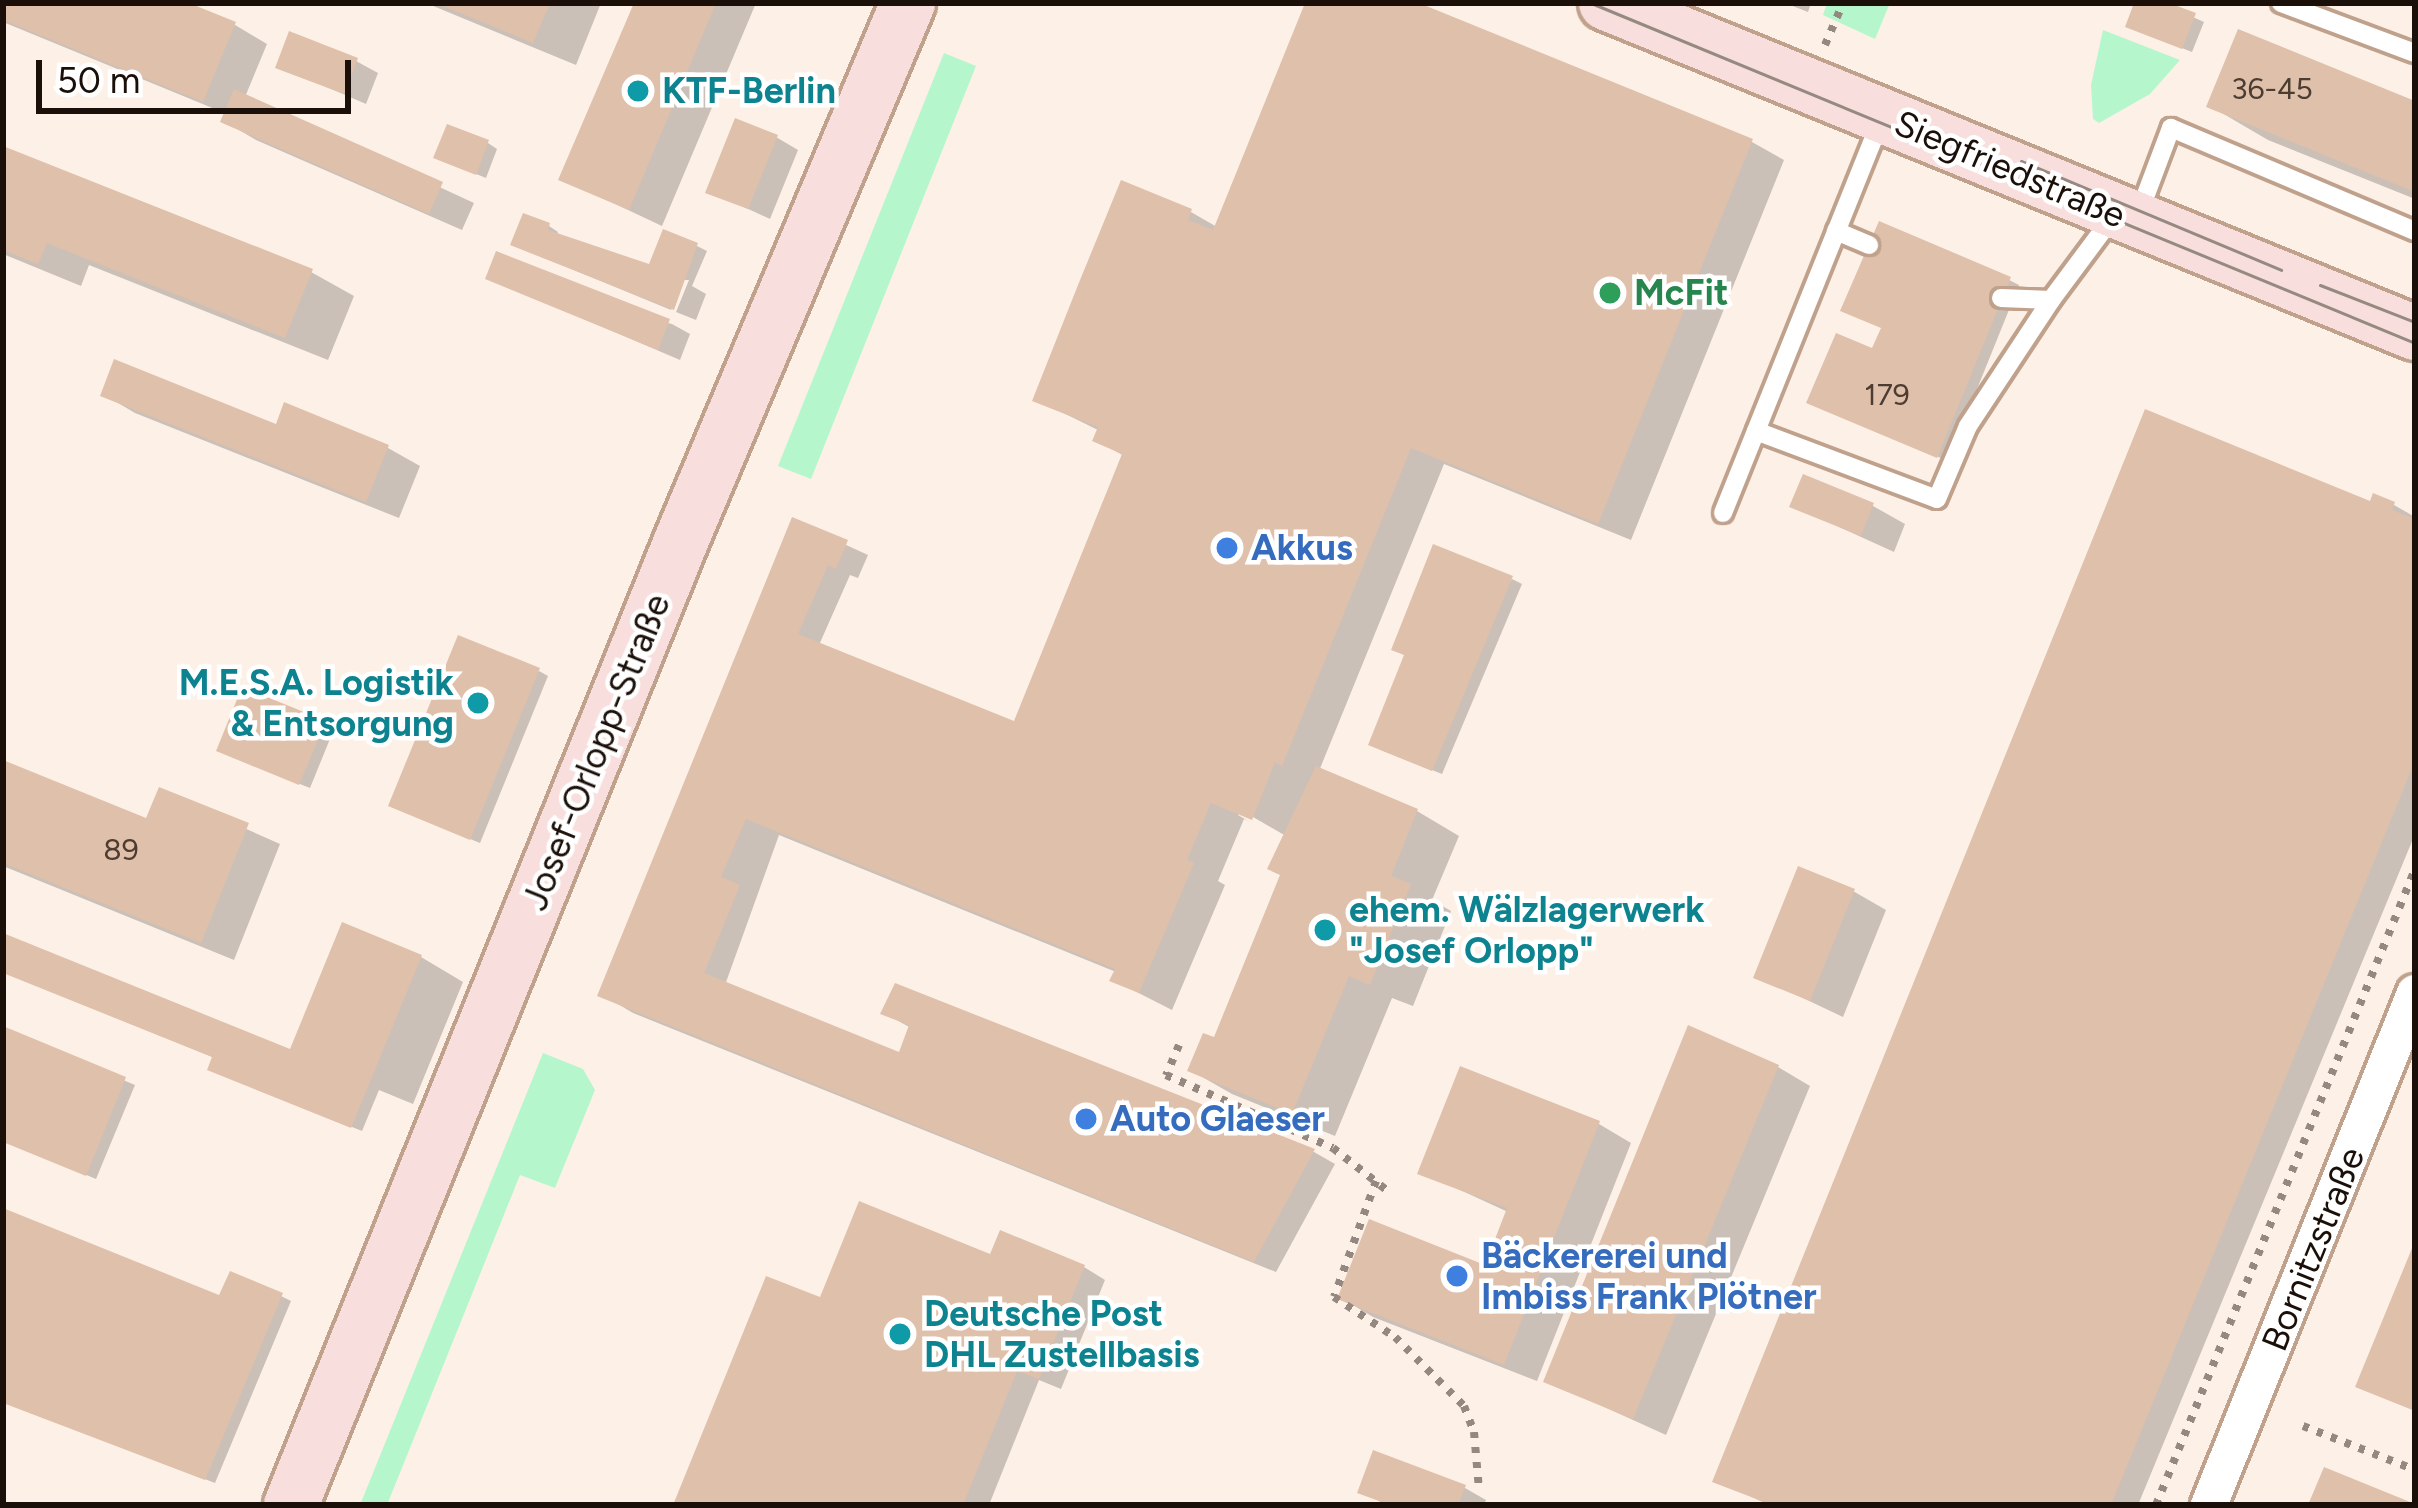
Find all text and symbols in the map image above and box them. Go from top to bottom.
scale bar [42,36,357,110]
text: 50 m [57,59,140,102]
place label: KTF-Berlin [662,69,836,113]
house number: 36-45 [2231,71,2313,107]
marker: KTF-Berlin [625,78,651,104]
street label: Siegfriedstraße [1888,101,2132,237]
place label: McFit [1634,271,1728,315]
marker: McFit [1597,280,1623,306]
house number: 179 [1864,377,1910,413]
place label: Akkus [1251,526,1353,570]
marker: Akkus [1214,535,1240,561]
street label: Josef-Orlopp-Straße [513,588,679,916]
place label: M.E.S.A. Logistik & Entsorgung [179,660,454,745]
marker: M.E.S.A. Logistik & Entsorgung [465,690,491,716]
house number: 89 [103,832,139,868]
place label: ehem. Wälzlagerwerk "Josef Orlopp" [1349,887,1704,972]
marker: ehem. Wälzlagerwerk "Josef Orlopp" [1312,917,1338,943]
place label: Auto Glaeser [1110,1097,1325,1141]
marker: Auto Glaeser [1073,1106,1099,1132]
street label: Bornitzstraße [2253,1141,2373,1357]
place label: Bäckererei und Imbiss Frank Plötner [1481,1233,1817,1318]
marker: Bäckererei und Imbiss Frank Plötner [1444,1263,1470,1289]
place label: Deutsche Post DHL Zustellbasis [924,1291,1200,1376]
marker: Deutsche Post DHL Zustellbasis [887,1321,913,1347]

